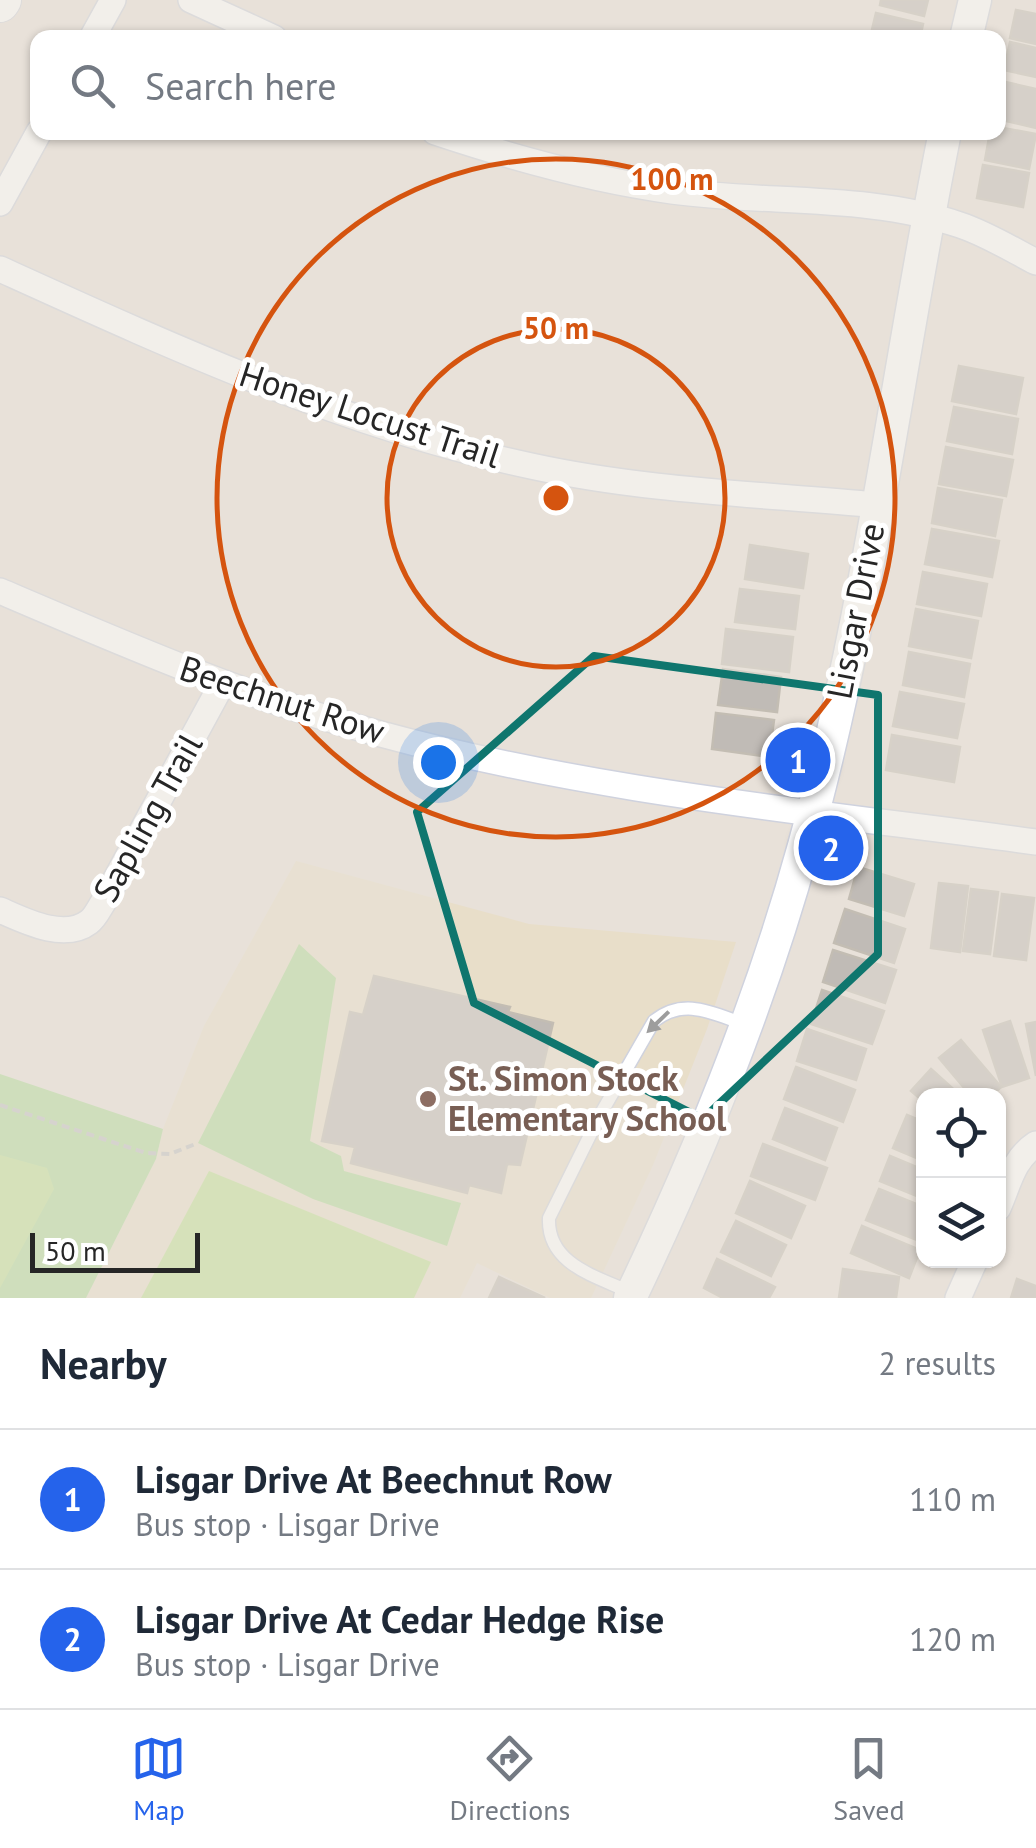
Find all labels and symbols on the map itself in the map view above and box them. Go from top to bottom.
text: 100 m [631,159,713,198]
text: 50 m [523,308,589,347]
street label: Honey Locust Trail [234,350,507,478]
centre of rings [538,480,574,516]
street label: Lisgar Drive [815,519,895,703]
street label: Beechnut Row [174,644,391,754]
pin: 1 [766,722,830,798]
street label: Sapling Trail [82,725,212,910]
your location [413,737,464,788]
pin: 2 [798,810,864,886]
one-way arrow [646,1010,670,1033]
place label: St. Simon Stock Elementary School [448,1055,727,1141]
marker: St. Simon Stock Elementary School [417,1088,439,1110]
scale bar [30,1228,200,1272]

